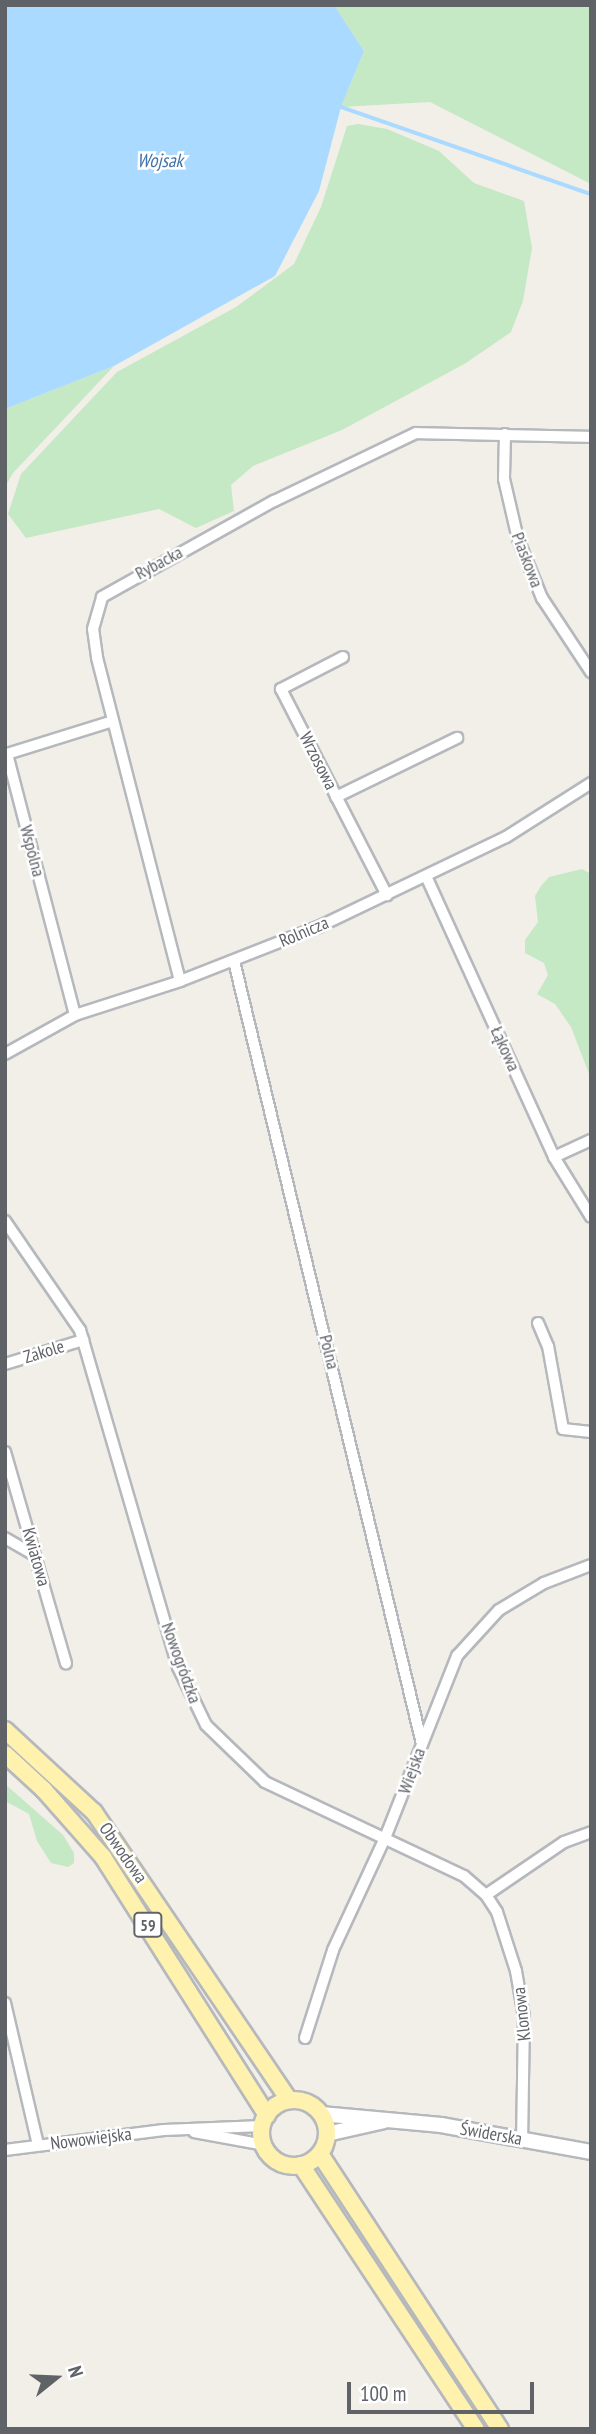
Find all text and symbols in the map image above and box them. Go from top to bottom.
water label: Wojsak [137,150,183,172]
street label: Piaskowa [507,529,547,591]
street label: Rybacka [132,542,186,584]
street label: Wrzosowa [294,728,342,794]
street label: Wspólna [15,823,49,879]
street label: Rolnicza [276,912,332,952]
street label: Łąkowa [486,1023,524,1075]
street label: Polna [314,1333,344,1371]
street label: Zakole [21,1336,67,1368]
street label: Kwiatowa [17,1525,55,1589]
street label: Nowogródzka [156,1620,206,1706]
street label: Wiejska [394,1745,430,1797]
street label: Obwodowa [94,1819,152,1887]
road number: 59 [132,1912,164,1938]
street label: Klonowa [508,1986,536,2042]
street label: Świderska [458,2118,524,2150]
street label: Nowowiejska [49,2123,133,2155]
north arrow [21,2343,91,2413]
text: N [63,2363,89,2380]
scale bar [351,2368,538,2412]
text: 100 m [360,2380,406,2407]

